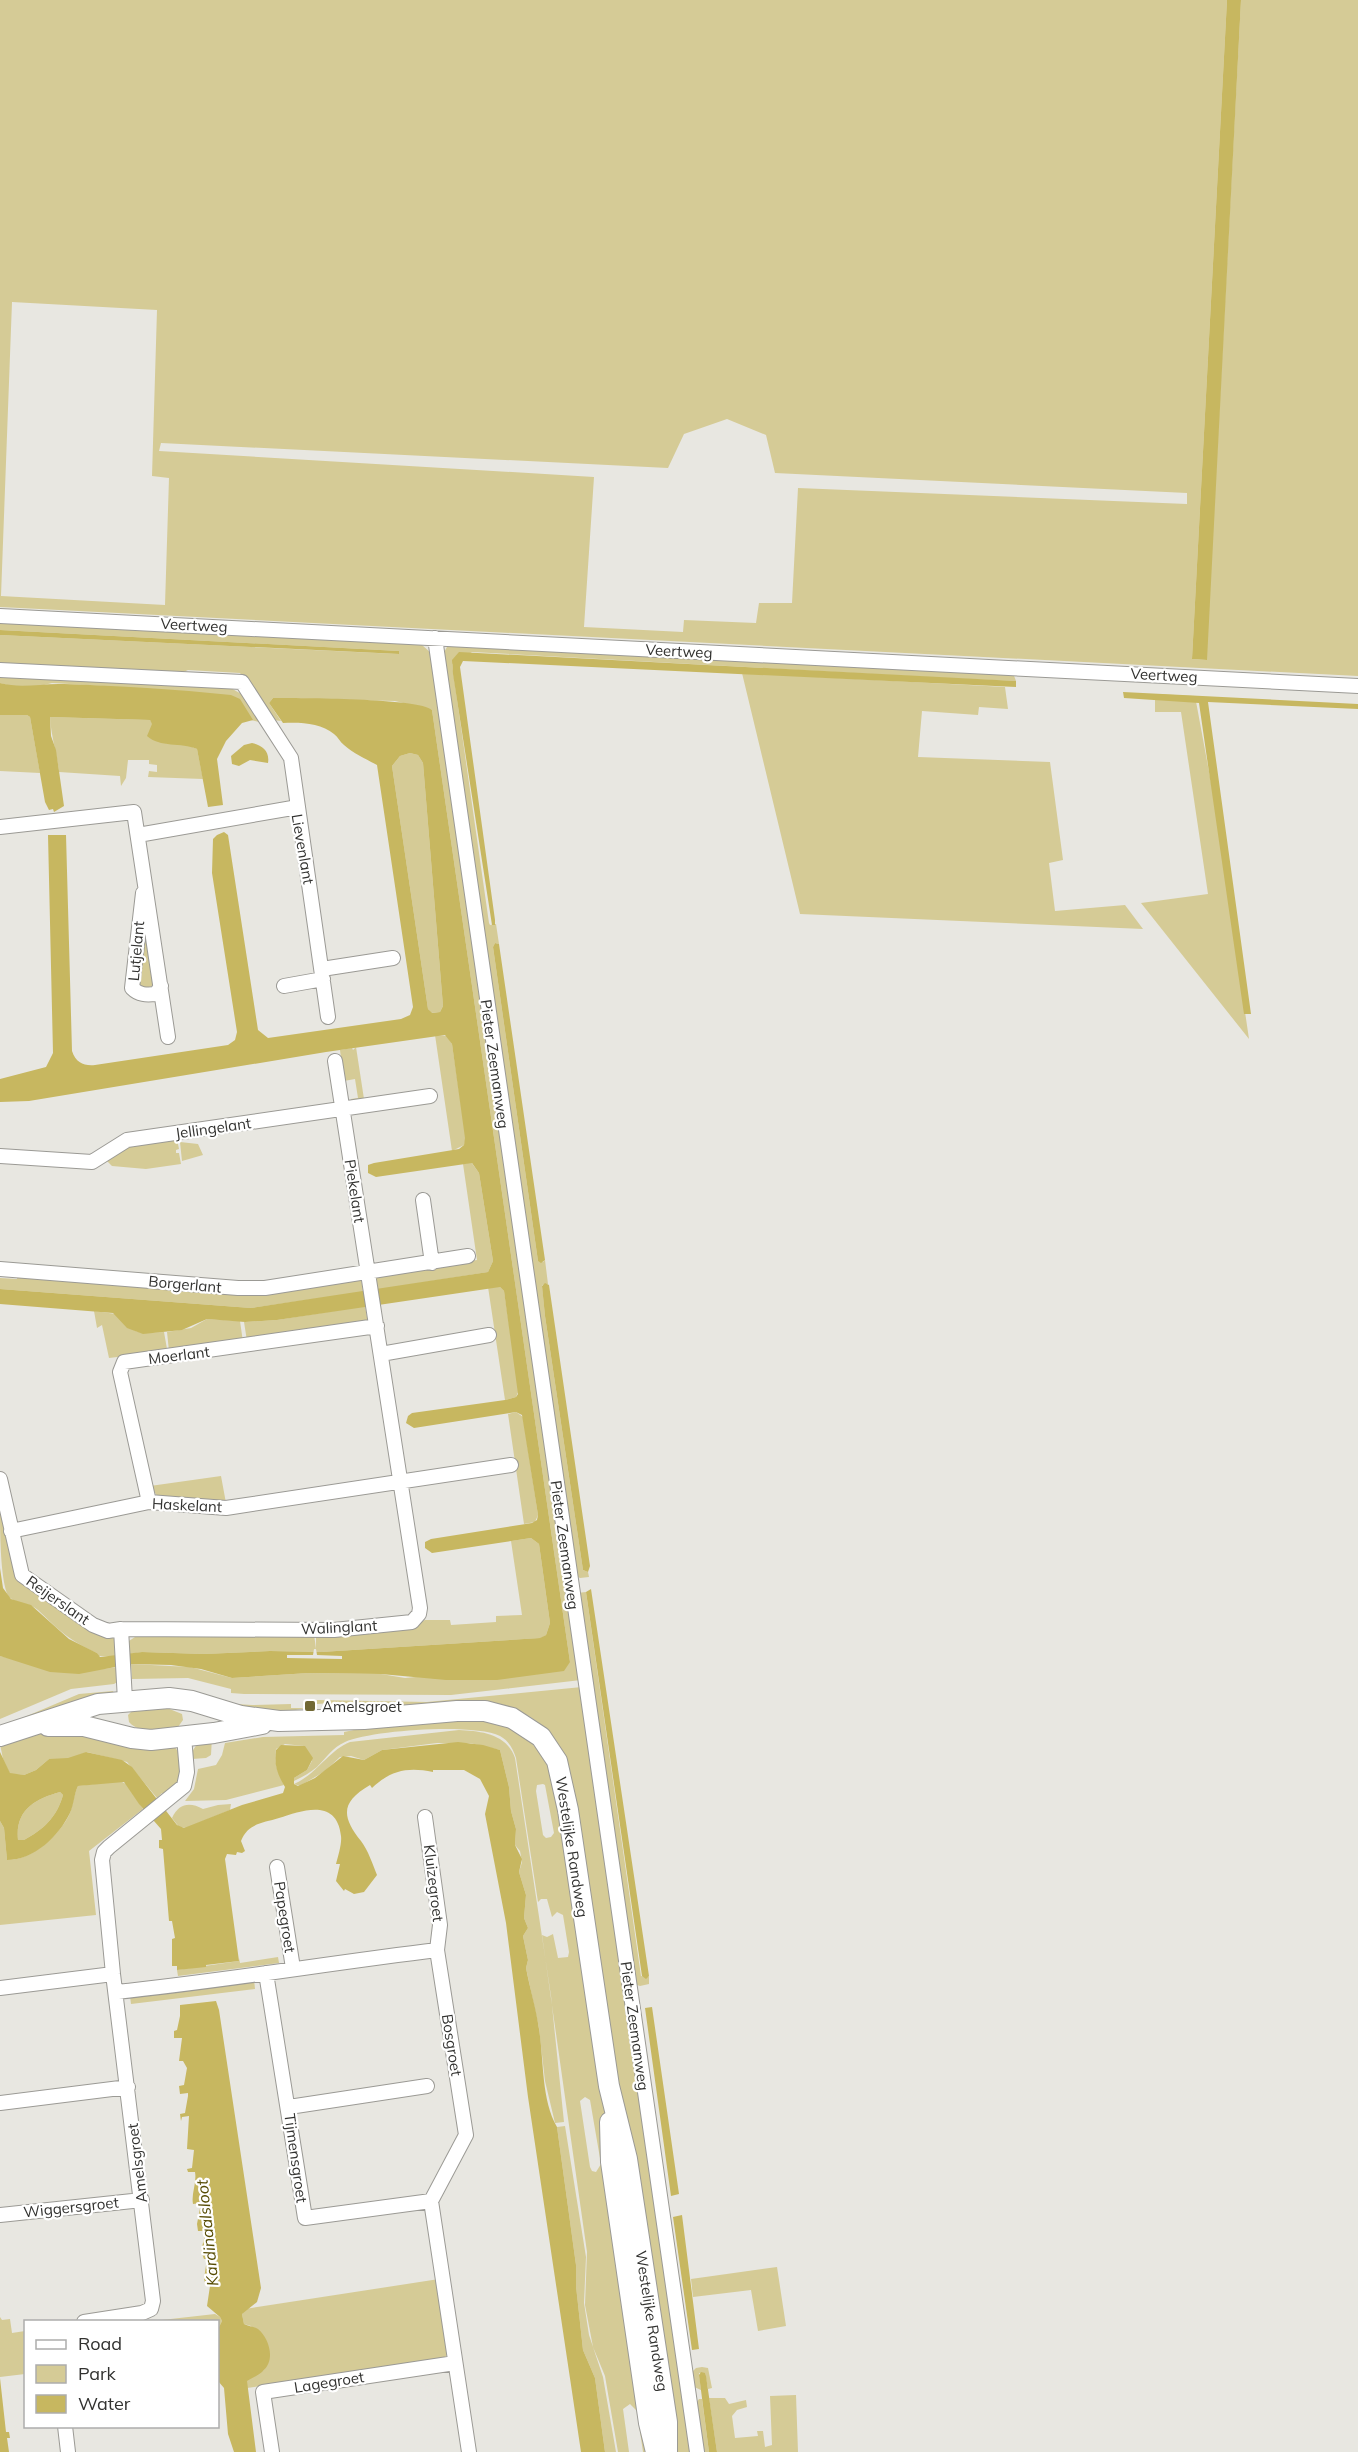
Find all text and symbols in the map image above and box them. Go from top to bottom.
street label: Veertweg [160,614,228,636]
street label: Veertweg [645,640,713,662]
street label: Veertweg [1130,664,1198,686]
street label: Lievenlant [287,812,319,886]
street label: Lutjelant [124,920,148,982]
street label: Pieter Zeemanweg [477,998,513,1130]
street label: Jellingelant [174,1113,252,1143]
street label: Piekelant [341,1158,369,1224]
street label: Borgerlant [148,1271,222,1297]
street label: Moerlant [147,1342,211,1368]
street label: Pieter Zeemanweg [547,1479,583,1611]
street label: Haskelant [151,1494,223,1516]
street label: Reijerslant [23,1571,93,1629]
street label: Walinglant [300,1616,378,1638]
place label: Amelsgroet [322,1697,402,1716]
marker: Amelsgroet [303,1699,317,1713]
street label: Westelijke Randweg [551,1775,593,1919]
street label: Kluizegroet [420,1843,448,1923]
street label: Papegroet [270,1880,300,1954]
street label: Pieter Zeemanweg [617,1960,653,2092]
street label: Bosgroet [438,2013,466,2077]
street label: Tijmensgroet [280,2112,312,2204]
street label: Amelsgroet [123,2122,151,2204]
water label: Kardinaalsloot [191,2178,223,2287]
street label: Wiggersgroet [22,2193,120,2221]
street label: Westelijke Randweg [631,2249,673,2393]
legend [24,2320,219,2428]
text: Road [78,2332,122,2355]
text: Park [78,2362,117,2385]
street label: Lagegroet [293,2367,365,2397]
text: Water [78,2392,131,2415]

